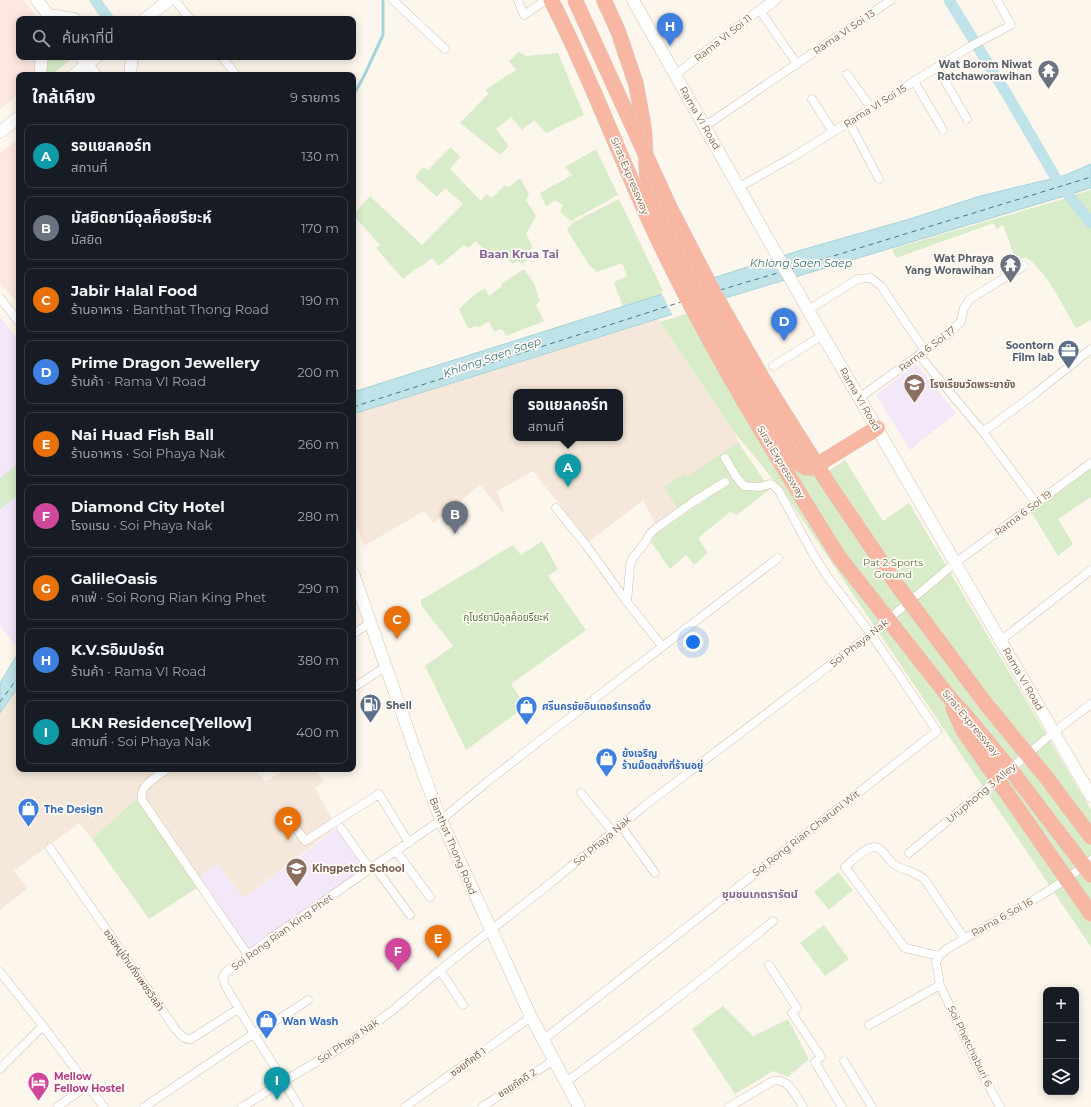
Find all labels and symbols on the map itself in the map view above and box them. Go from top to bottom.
street label: Rama VI Soi 13 [811,6,878,57]
street label: Rama VI Soi 11 [692,11,754,65]
pin: H [657,13,683,46]
temple icon: Wat Borom Niwat Ratchaworawihan [1035,57,1061,90]
place label: Wat Borom Niwat Ratchaworawihan [937,58,1033,83]
street label: Rama VI Soi 15 [841,81,909,131]
street label: Rama VI Road [677,84,723,152]
street label: Sirat Expressway [608,135,652,217]
district label: Baan Krua Tai [479,247,559,261]
temple icon: Wat Phraya Yang Worawihan [997,251,1023,284]
place label: Wat Phraya Yang Worawihan [904,252,994,277]
water label: Khlong Saen Saep [750,256,852,270]
pin: D [771,308,797,341]
street label: Rama 6 Soi 17 [896,323,958,375]
water label: Khlong Saen Saep [441,334,543,380]
office icon: Soontorn Film lab [1056,338,1082,371]
place label: Soontorn Film lab [1006,339,1054,364]
street label: Rama VI Road [837,365,883,433]
school or university icon: โรงเรียนวัดพระยายัง [902,371,928,404]
place label: โรงเรียนวัดพระยายัง [930,378,1016,391]
street label: Sirat Expressway [754,423,808,501]
pin: A [555,454,581,487]
street label: Rama 6 Soi 19 [992,487,1054,539]
pin: B [442,501,468,534]
park label: Pat 2 Sports Ground [863,556,923,581]
pin: C [384,606,410,639]
park label: กุโบร์ยามีอุลค็อยรียะห์ [463,611,549,624]
street label: Soi Phaya Nak [827,616,891,670]
your location [683,632,703,652]
street label: Rama VI Road [1000,645,1046,713]
street label: Sirat Expressway [939,687,1003,759]
fuel station icon: Shell [358,692,384,725]
shop icon: ศรีนครชัยอินเตอร์เทรดดิ้ง [514,693,540,726]
place label: Shell [386,699,412,712]
place label: ศรีนครชัยอินเตอร์เทรดดิ้ง [542,699,651,713]
shop icon: ย้งเจริญ ร้านน็อตส่งที่ร้านอยู่ [594,746,620,779]
place label: ย้งเจริญ ร้านน็อตส่งที่ร้านอยู่ [622,747,703,772]
street label: Uruphong 3 Alley [944,760,1019,826]
street label: Soi Rong Rian Charuni Wit [750,787,862,879]
street label: Banthat Thong Road [427,795,479,897]
shop icon: The Design [15,796,41,829]
place label: The Design [44,803,103,816]
pin: G [275,807,301,840]
street label: Soi Phaya Nak [571,813,633,869]
school or university icon: Kingpetch School [284,855,310,888]
place label: Kingpetch School [312,862,405,875]
district label: ชุมชนเภตรารัตน์ [722,887,798,901]
street label: Soi Rong Rian King Phet [229,891,335,973]
street label: Rama 6 Soi 16 [969,895,1035,939]
pin: E [425,925,451,958]
street label: ซอยหมู่บ้านกิ่งเพชรวิลล่า [101,926,168,1014]
pin: F [385,938,411,971]
street label: Soi Phetchaburi 6 [945,1003,995,1089]
shop icon: Wan Wash [253,1008,279,1041]
place label: Wan Wash [282,1015,339,1028]
street label: Soi Phaya Nak [315,1016,381,1066]
street label: ซอยภัคดี 1 [447,1044,489,1080]
street label: ซอยภัคดี 2 [495,1065,539,1100]
pin: I [264,1067,290,1100]
hotel icon: Mellow Fellow Hostel [25,1069,51,1102]
place label: Mellow Fellow Hostel [54,1070,125,1095]

